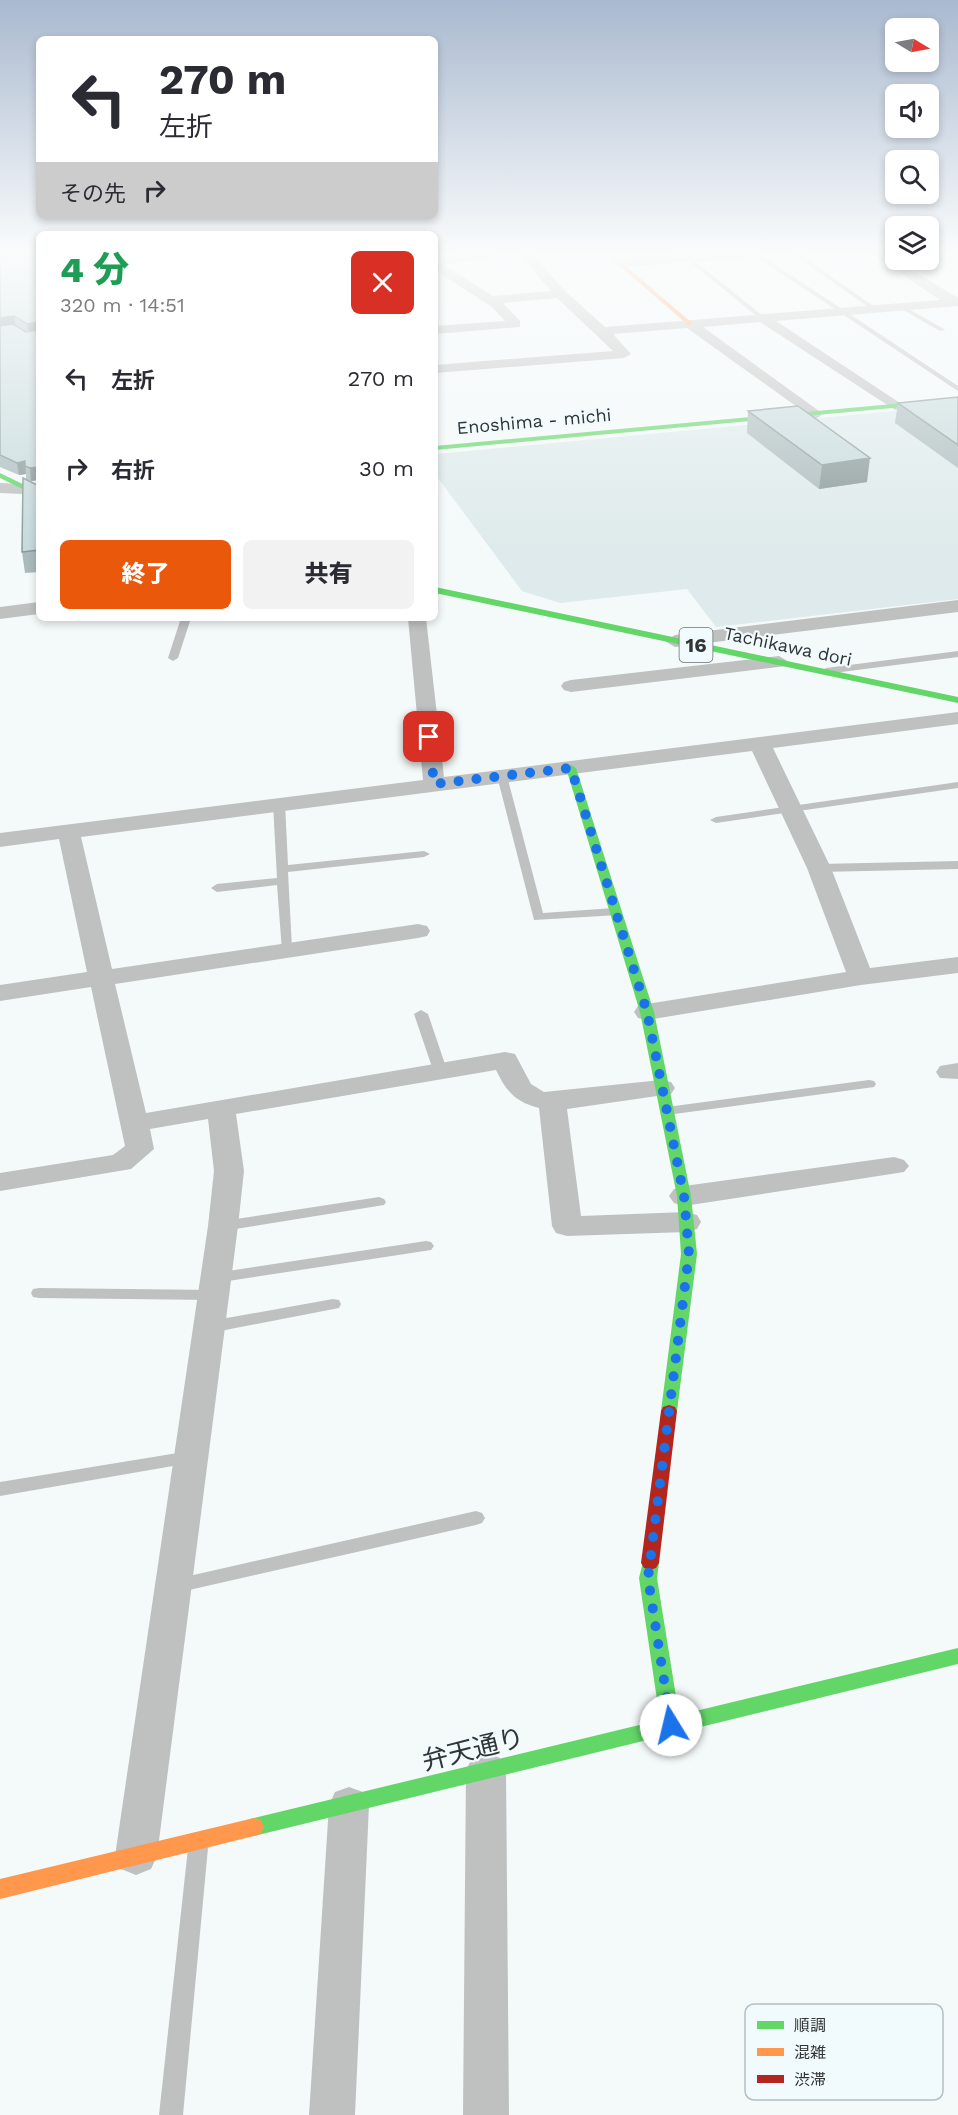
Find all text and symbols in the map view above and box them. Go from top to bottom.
north arrow [885,18,939,72]
map controls [885,18,939,270]
text: 270 m [159,55,286,104]
icon: left [60,60,138,138]
button: sound [885,84,939,138]
text: 左折 [159,111,213,143]
button: search [885,150,939,204]
icon: right [138,174,171,207]
text: その先 [60,181,126,206]
button: layers [885,216,939,270]
text: 4 分 [60,249,129,291]
button: close [351,251,414,314]
text: 320 m · 14:51 [60,293,185,317]
icon: left [60,362,93,395]
text: 270 m [348,366,414,391]
text: 左折 [111,368,155,393]
street label: Enoshima - michi [456,404,612,438]
icon: right [60,452,93,485]
text: 30 m [359,456,414,481]
text: 右折 [111,458,155,483]
button: 終了 [60,540,231,609]
button: 共有 [243,540,414,609]
street label: Tachikawa dori [722,622,854,670]
road number: 16 [680,628,712,662]
pin [403,711,454,762]
icon: arrive [412,720,445,753]
position arrow [639,1693,703,1757]
street label: 弁天通り [419,1722,527,1776]
legend [745,2004,943,2100]
text: 順調 [794,2016,826,2035]
text: 混雑 [794,2043,826,2062]
text: 渋滞 [794,2070,826,2089]

